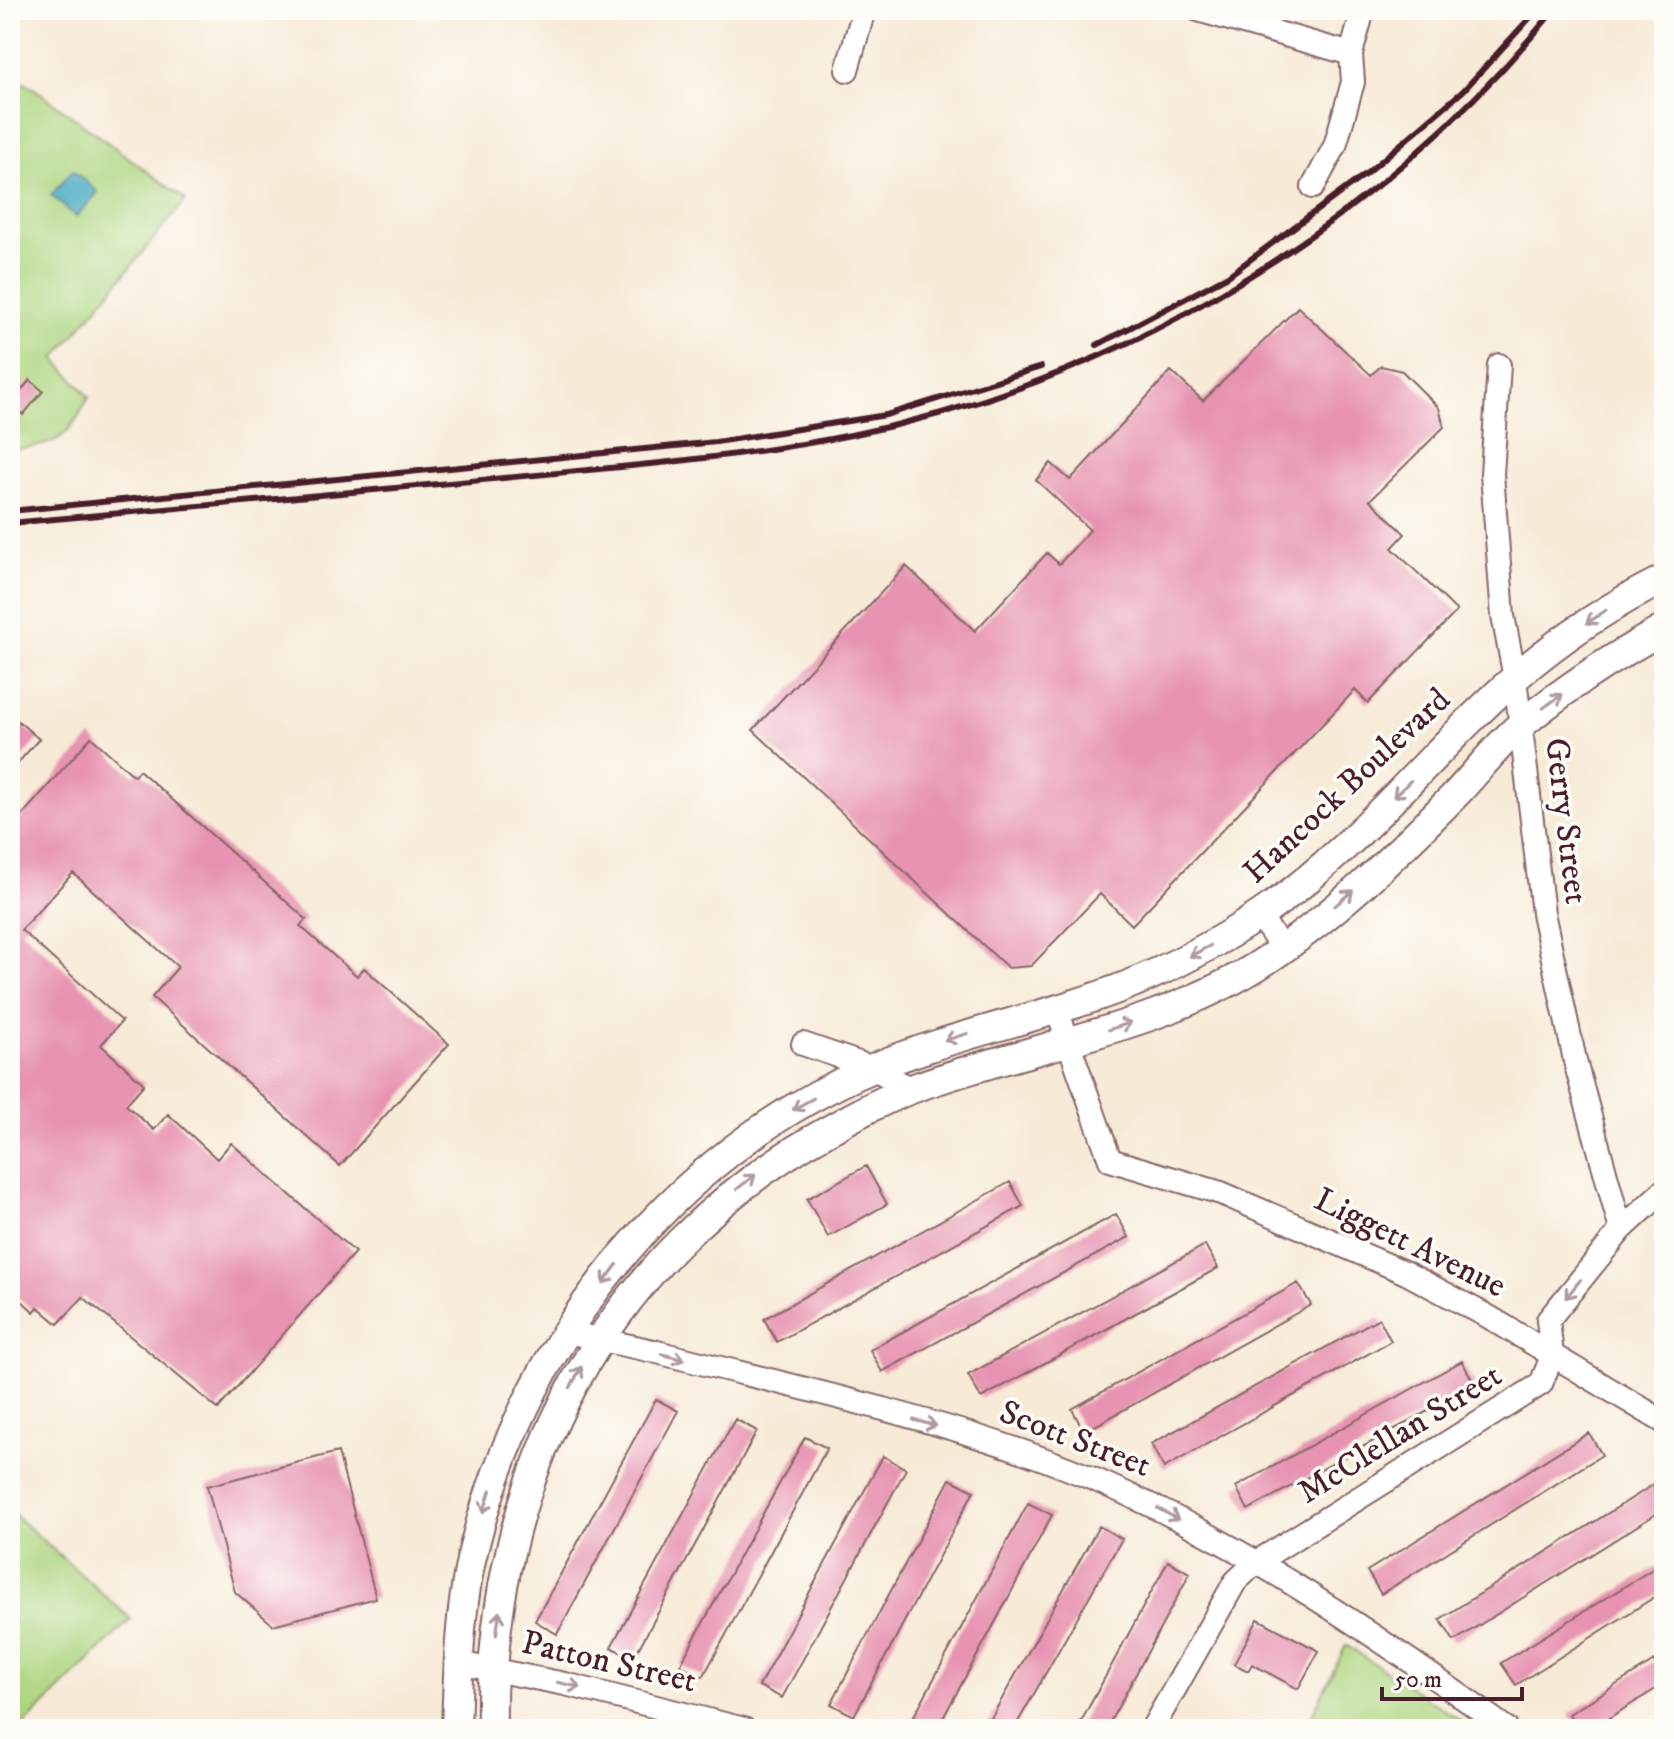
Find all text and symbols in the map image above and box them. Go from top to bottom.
one-way arrow [1586,609,1608,625]
street label: Hancock Boulevard [1235,679,1459,893]
one-way arrow [1542,693,1563,710]
street label: Gerry Street [1535,736,1597,907]
one-way arrow [1393,779,1413,799]
one-way arrow [1333,890,1353,908]
one-way arrow [1189,944,1213,959]
one-way arrow [1107,1017,1132,1032]
one-way arrow [943,1030,969,1045]
one-way arrow [792,1096,815,1112]
one-way arrow [735,1173,756,1191]
street label: Liggett Avenue [1308,1179,1512,1307]
one-way arrow [602,1263,619,1284]
one-way arrow [1564,1278,1582,1299]
one-way arrow [660,1350,686,1365]
street label: McClellan Street [1290,1355,1510,1513]
one-way arrow [568,1365,584,1389]
street label: Scott Street [993,1391,1157,1487]
one-way arrow [911,1417,937,1432]
one-way arrow [479,1488,494,1513]
one-way arrow [1156,1506,1179,1522]
one-way arrow [491,1611,506,1636]
street label: Patton Street [518,1622,701,1703]
scale bar [1382,1651,1522,1701]
text: 50 m [1394,1665,1442,1695]
one-way arrow [556,1678,581,1693]

